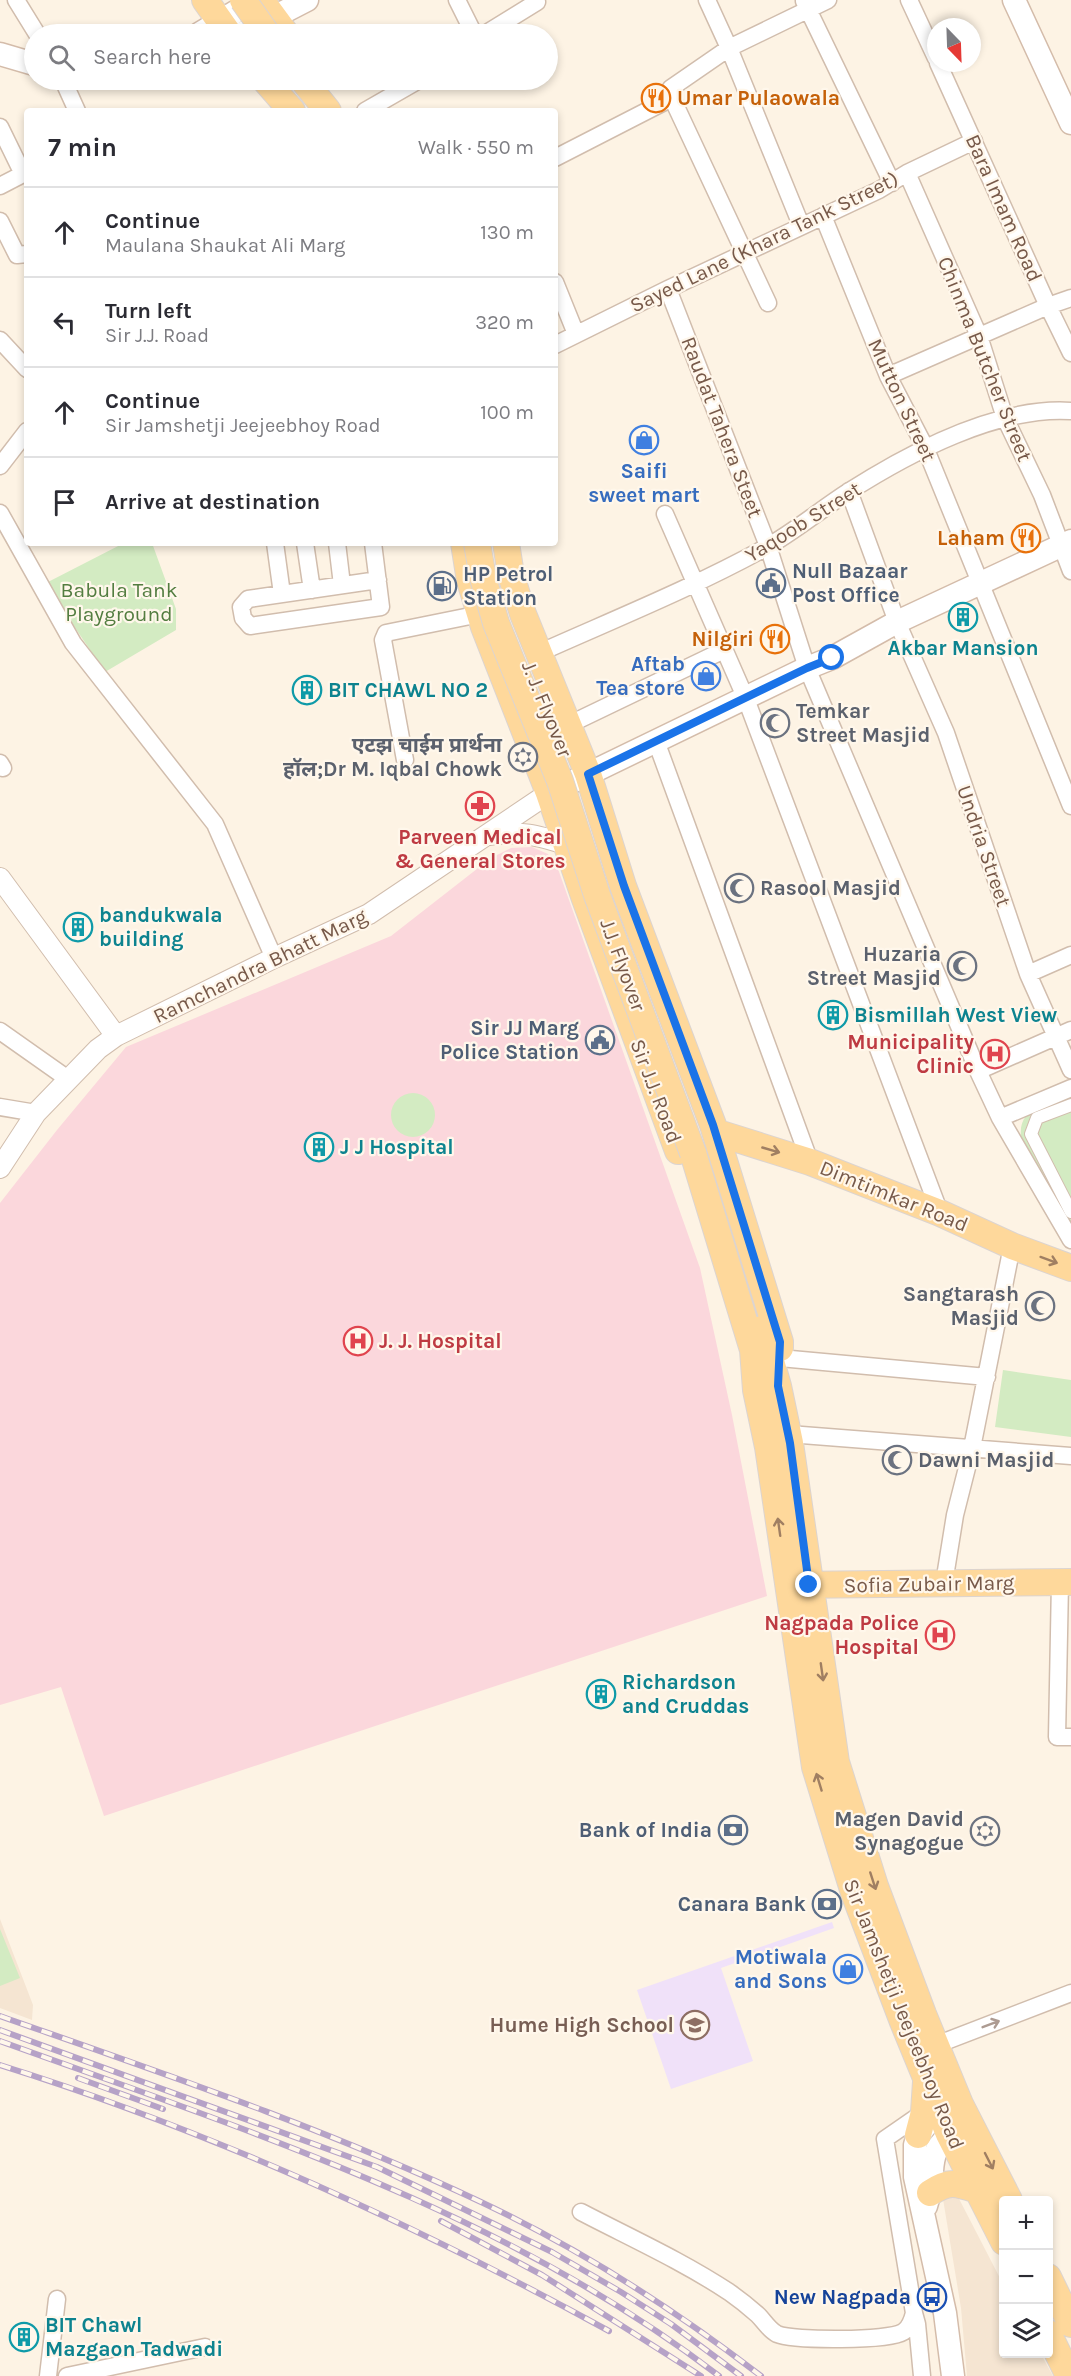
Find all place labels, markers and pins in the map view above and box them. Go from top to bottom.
restaurant icon: Umar Pulaowala [640,82,672,114]
place label: Umar Pulaowala [677,86,840,110]
shop icon: Saifi sweet mart [628,424,660,456]
place label: Saifi sweet mart [588,459,700,507]
restaurant icon: Laham [1010,522,1042,554]
place label: Laham [937,526,1005,550]
place label: Null Bazaar Post Office [792,559,908,607]
place label: HP Petrol Station [463,562,553,610]
public building icon: Null Bazaar Post Office [755,567,787,599]
fuel station icon: HP Petrol Station [426,570,458,602]
building icon: Akbar Mansion [947,601,979,633]
restaurant icon: Nilgiri [759,623,791,655]
place label: Nilgiri [691,627,754,651]
place label: Akbar Mansion [888,636,1038,660]
place label: Aftab Tea store [596,652,685,700]
shop icon: Aftab Tea store [690,660,722,692]
building icon: BIT CHAWL NO 2 [291,674,323,706]
place label: BIT CHAWL NO 2 [328,678,488,702]
place label: Temkar Street Masjid [796,699,930,747]
mosque icon: Temkar Street Masjid [759,707,791,739]
place label: एटझ चाईम प्रार्थना हॉल;Dr M. Iqbal Chowk [283,733,503,782]
synagogue icon: एटझ चाईम प्रार्थना हॉल;Dr M. Iqbal Chowk [507,741,539,773]
pharmacy icon: Parveen Medical & General Stores [464,790,496,822]
place label: Parveen Medical & General Stores [394,825,566,873]
mosque icon: Rasool Masjid [723,872,755,904]
place label: Rasool Masjid [760,876,901,900]
place label: bandukwala building [99,903,223,951]
building icon: bandukwala building [62,911,94,943]
place label: Huzaria Street Masjid [807,942,941,990]
mosque icon: Huzaria Street Masjid [946,950,978,982]
building icon: Bismillah West View [817,999,849,1031]
place label: Bismillah West View [854,1003,1057,1027]
place label: Sir JJ Marg Police Station [440,1016,579,1064]
public building icon: Sir JJ Marg Police Station [584,1024,616,1056]
place label: Municipality Clinic [847,1030,974,1078]
hospital icon: Municipality Clinic [979,1038,1011,1070]
building icon: J J Hospital [303,1131,335,1163]
place label: J J Hospital [340,1135,454,1159]
place label: Sangtarash Masjid [903,1282,1019,1330]
mosque icon: Sangtarash Masjid [1024,1290,1056,1322]
hospital icon: J. J. Hospital [342,1325,374,1357]
place label: J. J. Hospital [379,1329,502,1353]
mosque icon: Dawni Masjid [881,1444,913,1476]
place label: Dawni Masjid [918,1448,1054,1472]
place label: Nagpada Police Hospital [764,1611,919,1659]
hospital icon: Nagpada Police Hospital [924,1619,956,1651]
place label: Richardson and Cruddas [622,1670,749,1718]
building icon: Richardson and Cruddas [585,1678,617,1710]
place label: Magen David Synagogue [834,1807,964,1855]
bank icon: Bank of India [717,1814,749,1846]
synagogue icon: Magen David Synagogue [969,1815,1001,1847]
place label: Bank of India [579,1818,712,1842]
bank icon: Canara Bank [811,1888,843,1920]
place label: Canara Bank [678,1892,807,1916]
place label: Motiwala and Sons [734,1945,827,1993]
shop icon: Motiwala and Sons [832,1953,864,1985]
school or university icon: Hume High School [679,2009,711,2041]
place label: Hume High School [490,2013,674,2037]
bus stop icon: New Nagpada [916,2281,948,2313]
place label: New Nagpada [774,2285,911,2309]
place label: BIT Chawl Mazgaon Tadwadi [45,2313,223,2361]
building icon: BIT Chawl Mazgaon Tadwadi [8,2321,40,2353]

